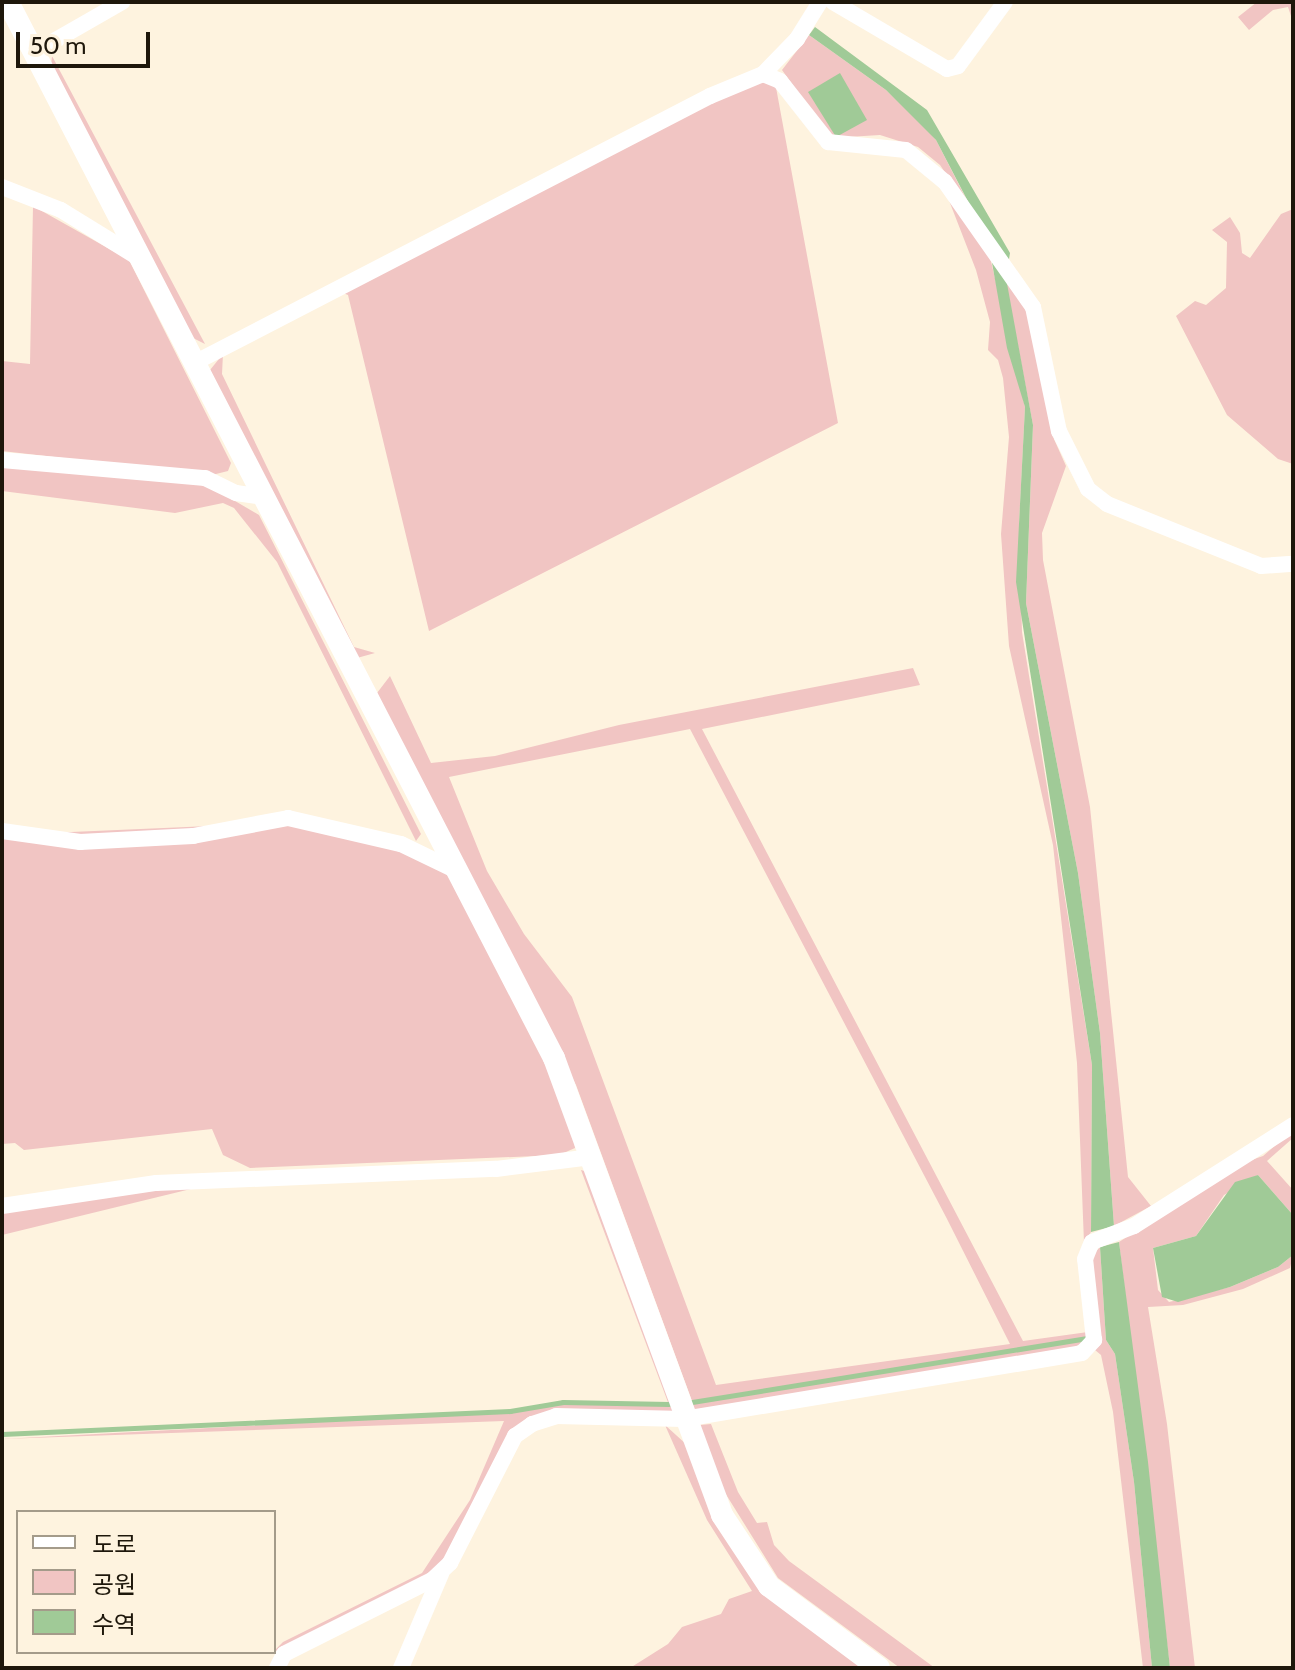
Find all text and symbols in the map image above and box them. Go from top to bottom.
scale bar [20,16,154,66]
text: 50 m [30,31,86,60]
legend [16,1510,276,1654]
text: 도로 [92,1530,136,1559]
text: 공원 [92,1570,136,1599]
text: 수역 [92,1610,136,1639]

